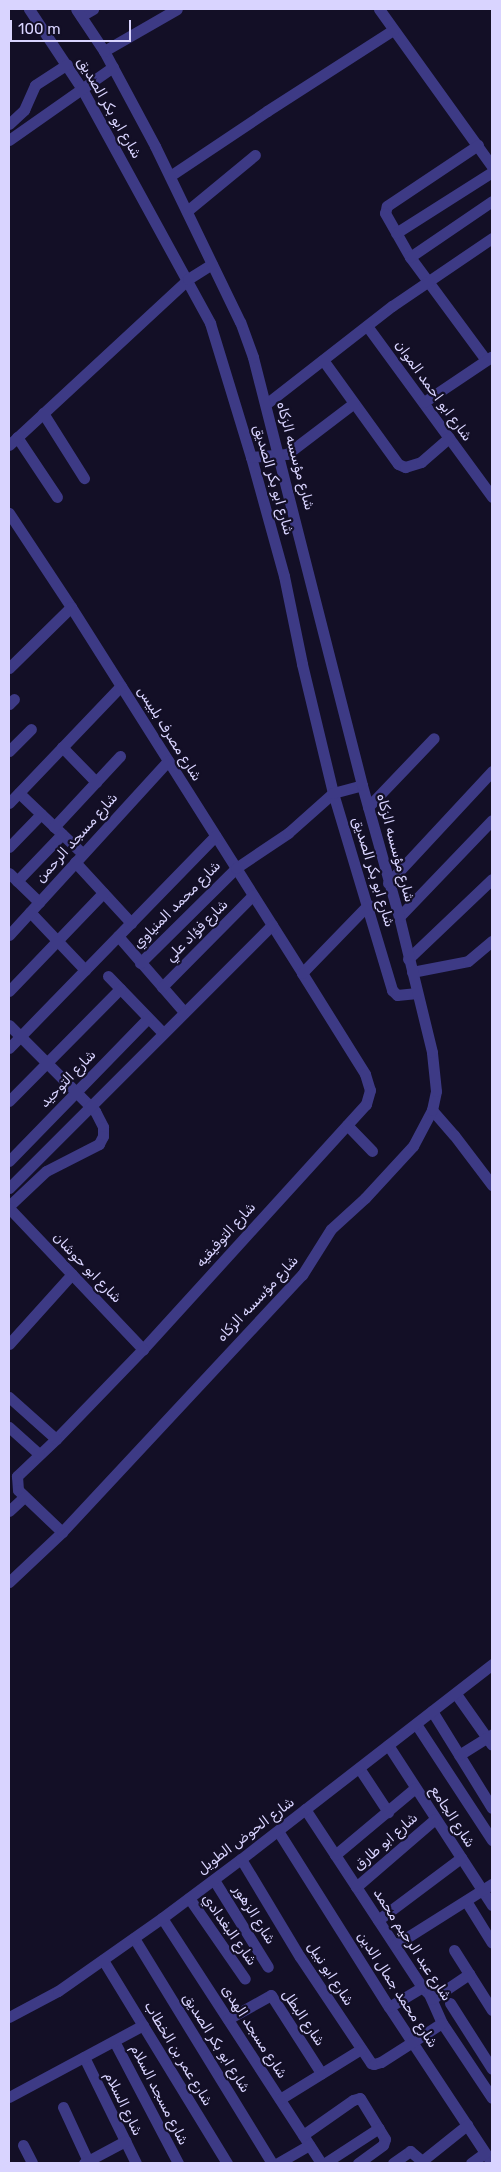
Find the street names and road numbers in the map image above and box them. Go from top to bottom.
street label: شارع ابو بكر الصديق [73,54,145,162]
street label: شارع ابو احمد الموان [391,337,475,445]
street label: شارع مؤسسه الزكاه [272,400,318,512]
street label: شارع ابو بكر الصديق [249,423,297,537]
street label: شارع مصرف بلبيس [133,684,205,784]
street label: شارع مسجد الرحمن [32,790,122,886]
street label: شارع مؤسسه الزكاه [372,792,418,904]
street label: شارع ابو بكر الصديق [348,815,398,929]
street label: شارع محمد المنياوي [130,858,224,952]
street label: شارع فؤاد علي [162,896,232,966]
street label: شارع التوحيد [36,1047,100,1111]
street label: شارع التوفيقيه [192,1199,260,1271]
street label: شارع ابو حوشان [49,1229,125,1307]
street label: شارع مؤسسه الزكاه [214,1252,302,1346]
street label: شارع الجامع [426,1783,478,1851]
street label: شارع الحوض الطويل [194,1794,298,1878]
street label: شارع ابو طارق [351,1810,421,1874]
street label: شارع الزهور [229,1882,279,1948]
street label: شارع عبد الرحيم محمد [369,1886,455,2004]
street label: شارع البغدادي [198,1891,260,1969]
street label: شارع محمد جمال الدين [353,1929,441,2051]
street label: شارع ابو نبيل [303,1939,357,2009]
street label: شارع مسجد الهدى [218,1982,290,2082]
street label: شارع البطل [278,1987,328,2049]
street label: شارع ابو بكر الصديق [179,1990,253,2096]
street label: شارع عمر بن الخطاب [140,1999,216,2109]
street label: شارع مسجد السلام [126,2042,192,2148]
street label: شارع السلام [100,2069,146,2139]

